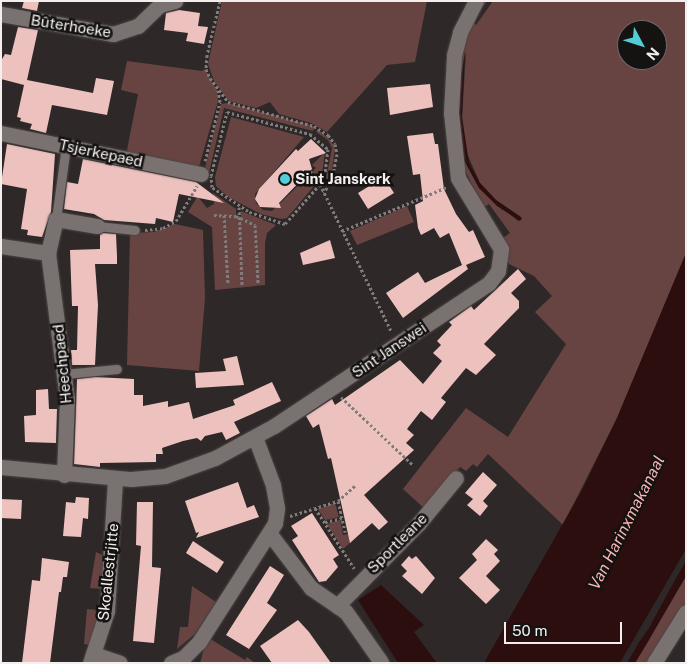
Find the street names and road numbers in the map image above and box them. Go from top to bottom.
street label: Bûterhoeke [30,11,112,41]
street label: Tsjerkepaed [58,135,144,171]
street label: Sint Janswei [348,319,430,381]
street label: Heechpaed [49,323,75,405]
street label: Sportleane [363,509,431,577]
street label: Skoallestrjitte [94,522,122,622]

